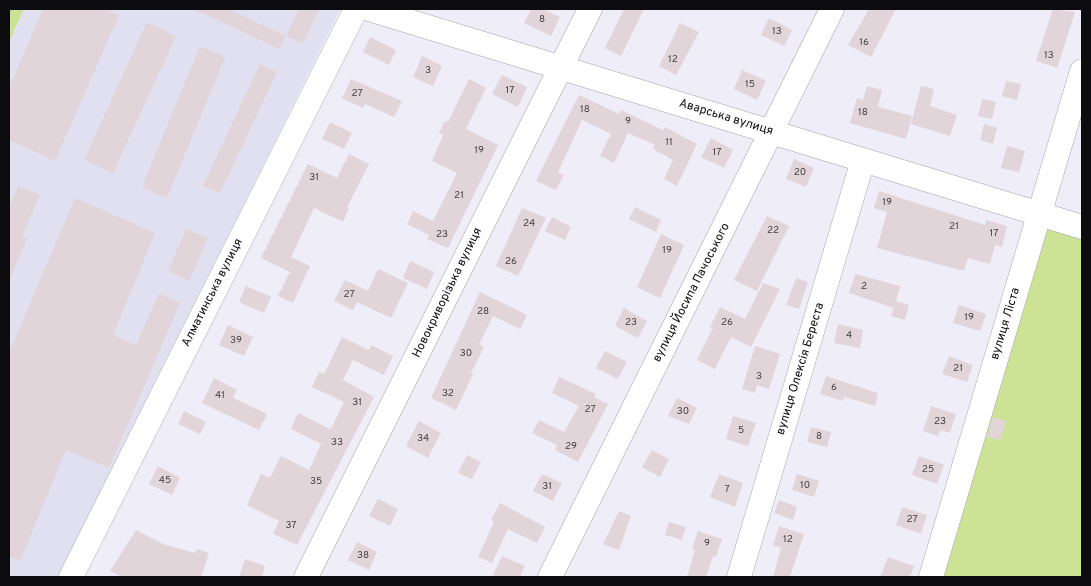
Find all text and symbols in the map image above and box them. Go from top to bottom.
house number: 8 [539,14,545,26]
house number: 13 [772,26,782,38]
house number: 16 [859,37,869,49]
house number: 13 [1044,50,1054,62]
house number: 12 [668,54,678,66]
house number: 3 [425,65,431,77]
house number: 15 [745,79,755,91]
house number: 17 [506,85,514,97]
house number: 27 [351,88,363,100]
street label: Аварська вулиця [677,97,775,139]
house number: 18 [580,104,590,116]
house number: 18 [858,107,868,119]
house number: 9 [625,116,631,128]
house number: 11 [665,137,673,149]
house number: 19 [474,145,484,157]
house number: 17 [713,147,721,159]
house number: 20 [794,167,806,179]
house number: 31 [309,172,319,184]
house number: 21 [454,190,464,202]
house number: 19 [882,197,892,209]
house number: 24 [523,218,535,230]
street label: вулиця Йосипа Пачоського [651,221,733,365]
house number: 21 [949,221,959,233]
house number: 22 [767,225,779,237]
street label: Новокриворізька вулиця [410,226,486,360]
house number: 17 [990,228,998,240]
house number: 23 [436,229,448,241]
street label: Алматинська вулиця [179,236,247,350]
house number: 19 [662,245,672,257]
house number: 26 [505,256,517,268]
house number: 2 [861,281,867,293]
street label: вулиця Ліста [988,286,1024,362]
house number: 27 [343,289,355,301]
street label: вулиця Олексія Береста [774,301,828,437]
house number: 28 [477,306,489,318]
house number: 19 [964,312,974,324]
house number: 23 [625,317,637,329]
house number: 26 [721,317,733,329]
house number: 4 [846,330,852,342]
house number: 39 [230,335,242,347]
house number: 30 [460,348,472,360]
house number: 21 [953,363,963,375]
house number: 3 [756,371,762,383]
house number: 6 [831,382,837,394]
house number: 32 [442,388,454,400]
house number: 41 [215,390,225,402]
house number: 31 [352,397,362,409]
house number: 27 [584,404,596,416]
house number: 30 [677,406,689,418]
house number: 23 [934,416,946,428]
house number: 5 [738,425,744,437]
house number: 8 [816,431,822,443]
house number: 34 [417,433,429,445]
house number: 33 [331,437,343,449]
house number: 29 [565,441,577,453]
house number: 25 [922,464,934,476]
house number: 45 [159,475,171,487]
house number: 35 [310,476,322,488]
house number: 10 [800,480,810,492]
house number: 31 [542,481,552,493]
house number: 7 [724,484,730,496]
house number: 27 [906,514,918,526]
house number: 37 [285,520,297,532]
house number: 12 [783,534,793,546]
house number: 9 [704,538,710,550]
house number: 38 [357,550,369,562]

